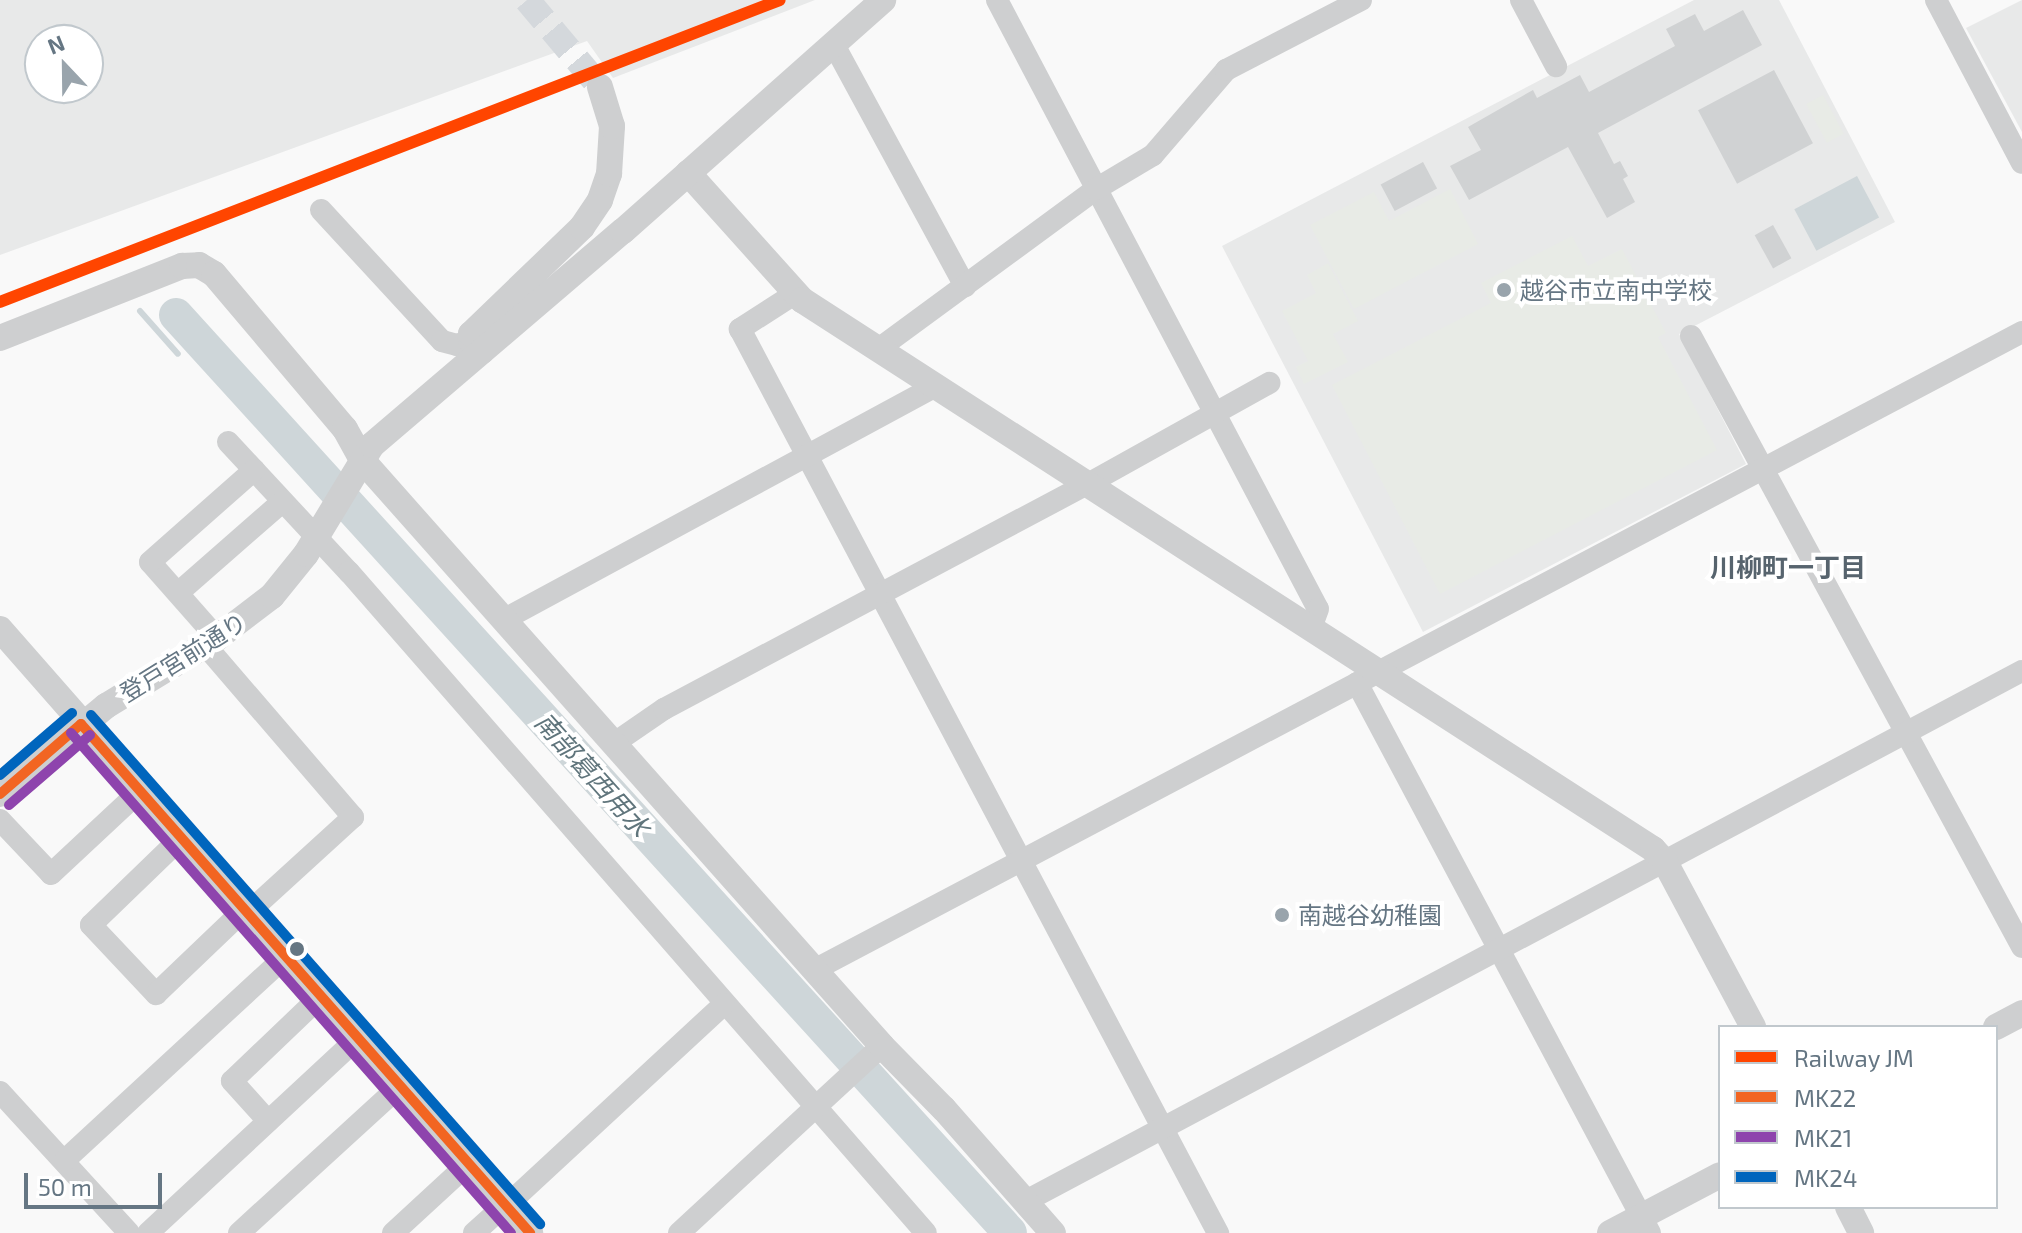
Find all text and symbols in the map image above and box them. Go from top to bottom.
north arrow [24,24,104,104]
text: N [44,29,68,59]
place label: 越谷市立南中学校 [1520,276,1712,304]
marker: 越谷市立南中学校 [1495,281,1513,299]
district label: 川柳町一丁目 [1710,551,1866,583]
street label: 登戸宮前通り [114,607,252,707]
water label: 南部葛西用水 [529,706,657,842]
place label: 南越谷幼稚園 [1298,901,1442,929]
marker: 南越谷幼稚園 [1273,906,1291,924]
unlabelled marker [289,941,305,957]
legend [1718,1025,1998,1209]
text: Railway JM [1794,1043,1914,1072]
text: MK22 [1794,1083,1856,1112]
text: MK21 [1794,1123,1852,1152]
scale bar [28,1157,166,1207]
text: MK24 [1794,1163,1857,1192]
text: 50 m [38,1172,92,1201]

